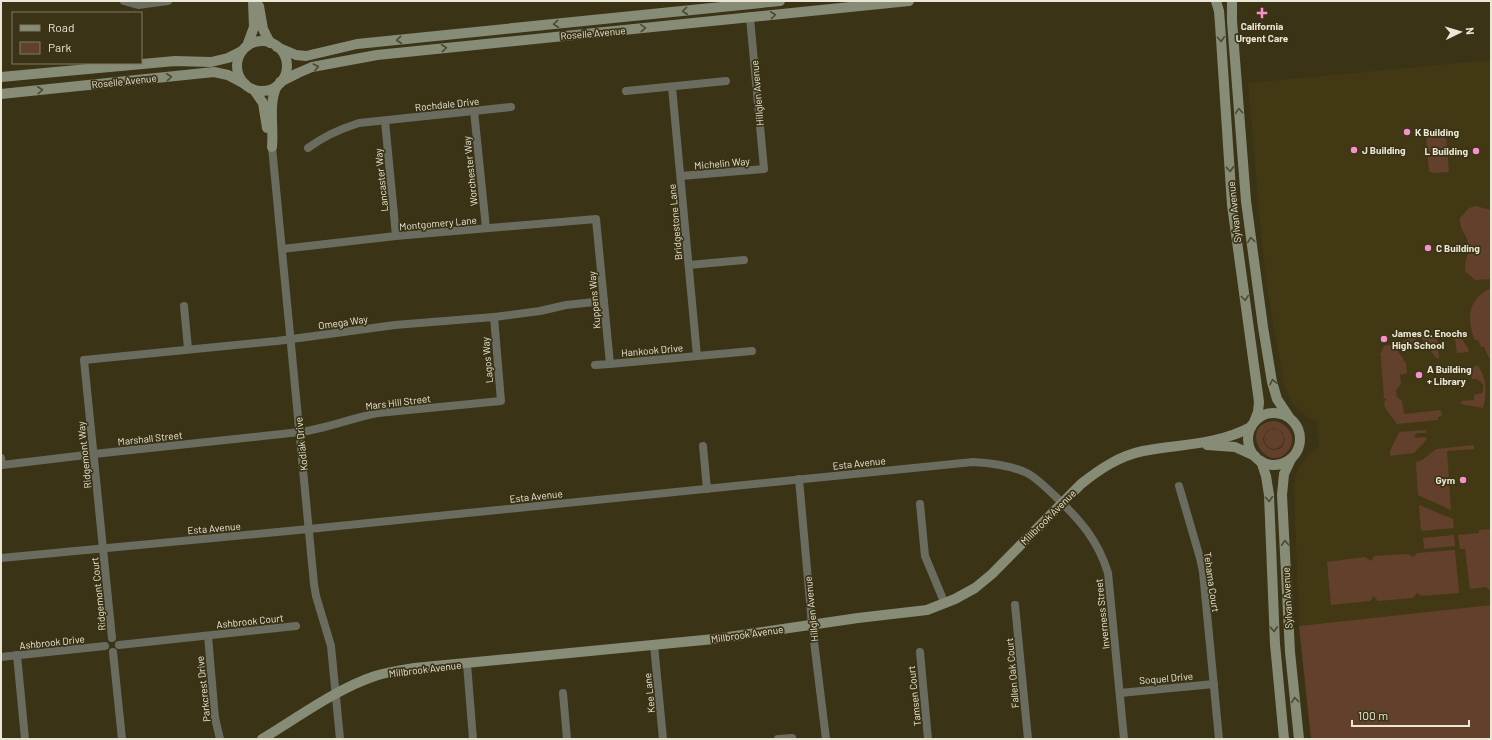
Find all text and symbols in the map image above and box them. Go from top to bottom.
one-way arrow [682,6,688,15]
marker: California Urgent Care [1256,7,1268,19]
one-way arrow [770,11,776,20]
legend [12,12,142,64]
north arrow [1440,12,1480,52]
one-way arrow [553,19,559,28]
text: Road [48,20,75,34]
place label: California Urgent Care [1236,20,1289,44]
street label: Roselle Avenue [560,24,626,42]
one-way arrow [640,24,646,33]
text: N [1464,27,1477,35]
one-way arrow [396,35,402,44]
one-way arrow [1217,36,1226,42]
text: Park [48,40,72,54]
one-way arrow [441,44,447,53]
street label: Hillglen Avenue [748,60,766,126]
one-way arrow [313,63,319,71]
street label: Roselle Avenue [91,72,157,90]
one-way arrow [166,72,172,81]
one-way arrow [37,86,43,95]
street label: Rochdale Drive [414,95,480,113]
one-way arrow [1234,108,1243,114]
place label: K Building [1415,126,1460,138]
marker: K Building [1402,127,1412,137]
street label: Worchester Way [460,135,480,207]
place label: J Building [1362,144,1406,156]
marker: J Building [1349,145,1359,155]
place label: L Building [1424,145,1468,157]
marker: L Building [1471,146,1481,156]
street label: Lancaster Way [372,147,390,212]
street label: Michelin Way [694,155,751,171]
one-way arrow [1225,166,1234,172]
street label: Sylvan Avenue [1225,181,1243,243]
street label: Bridgestone Lane [666,183,684,261]
street label: Montgomery Lane [399,214,477,232]
one-way arrow [1247,237,1256,243]
place label: C Building [1436,242,1480,254]
marker: C Building [1423,243,1433,253]
street label: Kuppens Way [585,270,603,329]
one-way arrow [1240,295,1249,301]
street label: Omega Way [317,313,369,331]
place label: James C. Enochs High School [1392,327,1467,351]
marker: James C. Enochs High School [1379,334,1389,344]
street label: Lagos Way [479,336,495,384]
street label: Hankook Drive [621,341,683,359]
place label: A Building + Library [1427,363,1472,387]
marker: A Building + Library [1414,370,1424,380]
one-way arrow [1269,379,1277,386]
street label: Mars Hill Street [365,392,432,412]
street label: Kodiak Drive [292,417,310,471]
street label: Ridgemont Way [74,420,93,489]
street label: Marshall Street [117,429,183,447]
street label: Esta Avenue [832,454,886,472]
place label: Gym [1435,474,1455,486]
marker: Gym [1458,475,1468,485]
street label: Esta Avenue [509,487,563,505]
street label: Millbrook Avenue [1018,487,1078,547]
one-way arrow [1265,496,1274,502]
street label: Esta Avenue [187,520,241,536]
one-way arrow [1280,540,1289,546]
street label: Tehama Court [1202,551,1222,613]
street label: Ridgemont Court [88,556,108,631]
street label: Sylvan Avenue [1279,567,1295,629]
street label: Hillglen Avenue [802,576,820,642]
street label: Inverness Street [1092,578,1112,650]
street label: Ashbrook Court [216,611,285,630]
street label: Millbrook Avenue [710,623,784,645]
one-way arrow [1270,626,1278,632]
street label: Ashbrook Drive [19,633,85,651]
street label: Fallen Oak Court [1003,637,1021,709]
street label: Parkcrest Drive [194,655,212,723]
street label: Millbrook Avenue [388,659,462,679]
street label: Tamsen Court [905,665,923,727]
street label: Soquel Drive [1139,670,1193,686]
street label: Kee Lane [641,672,657,714]
one-way arrow [1291,697,1300,703]
scale bar [1352,702,1469,728]
text: 100 m [1358,708,1388,722]

